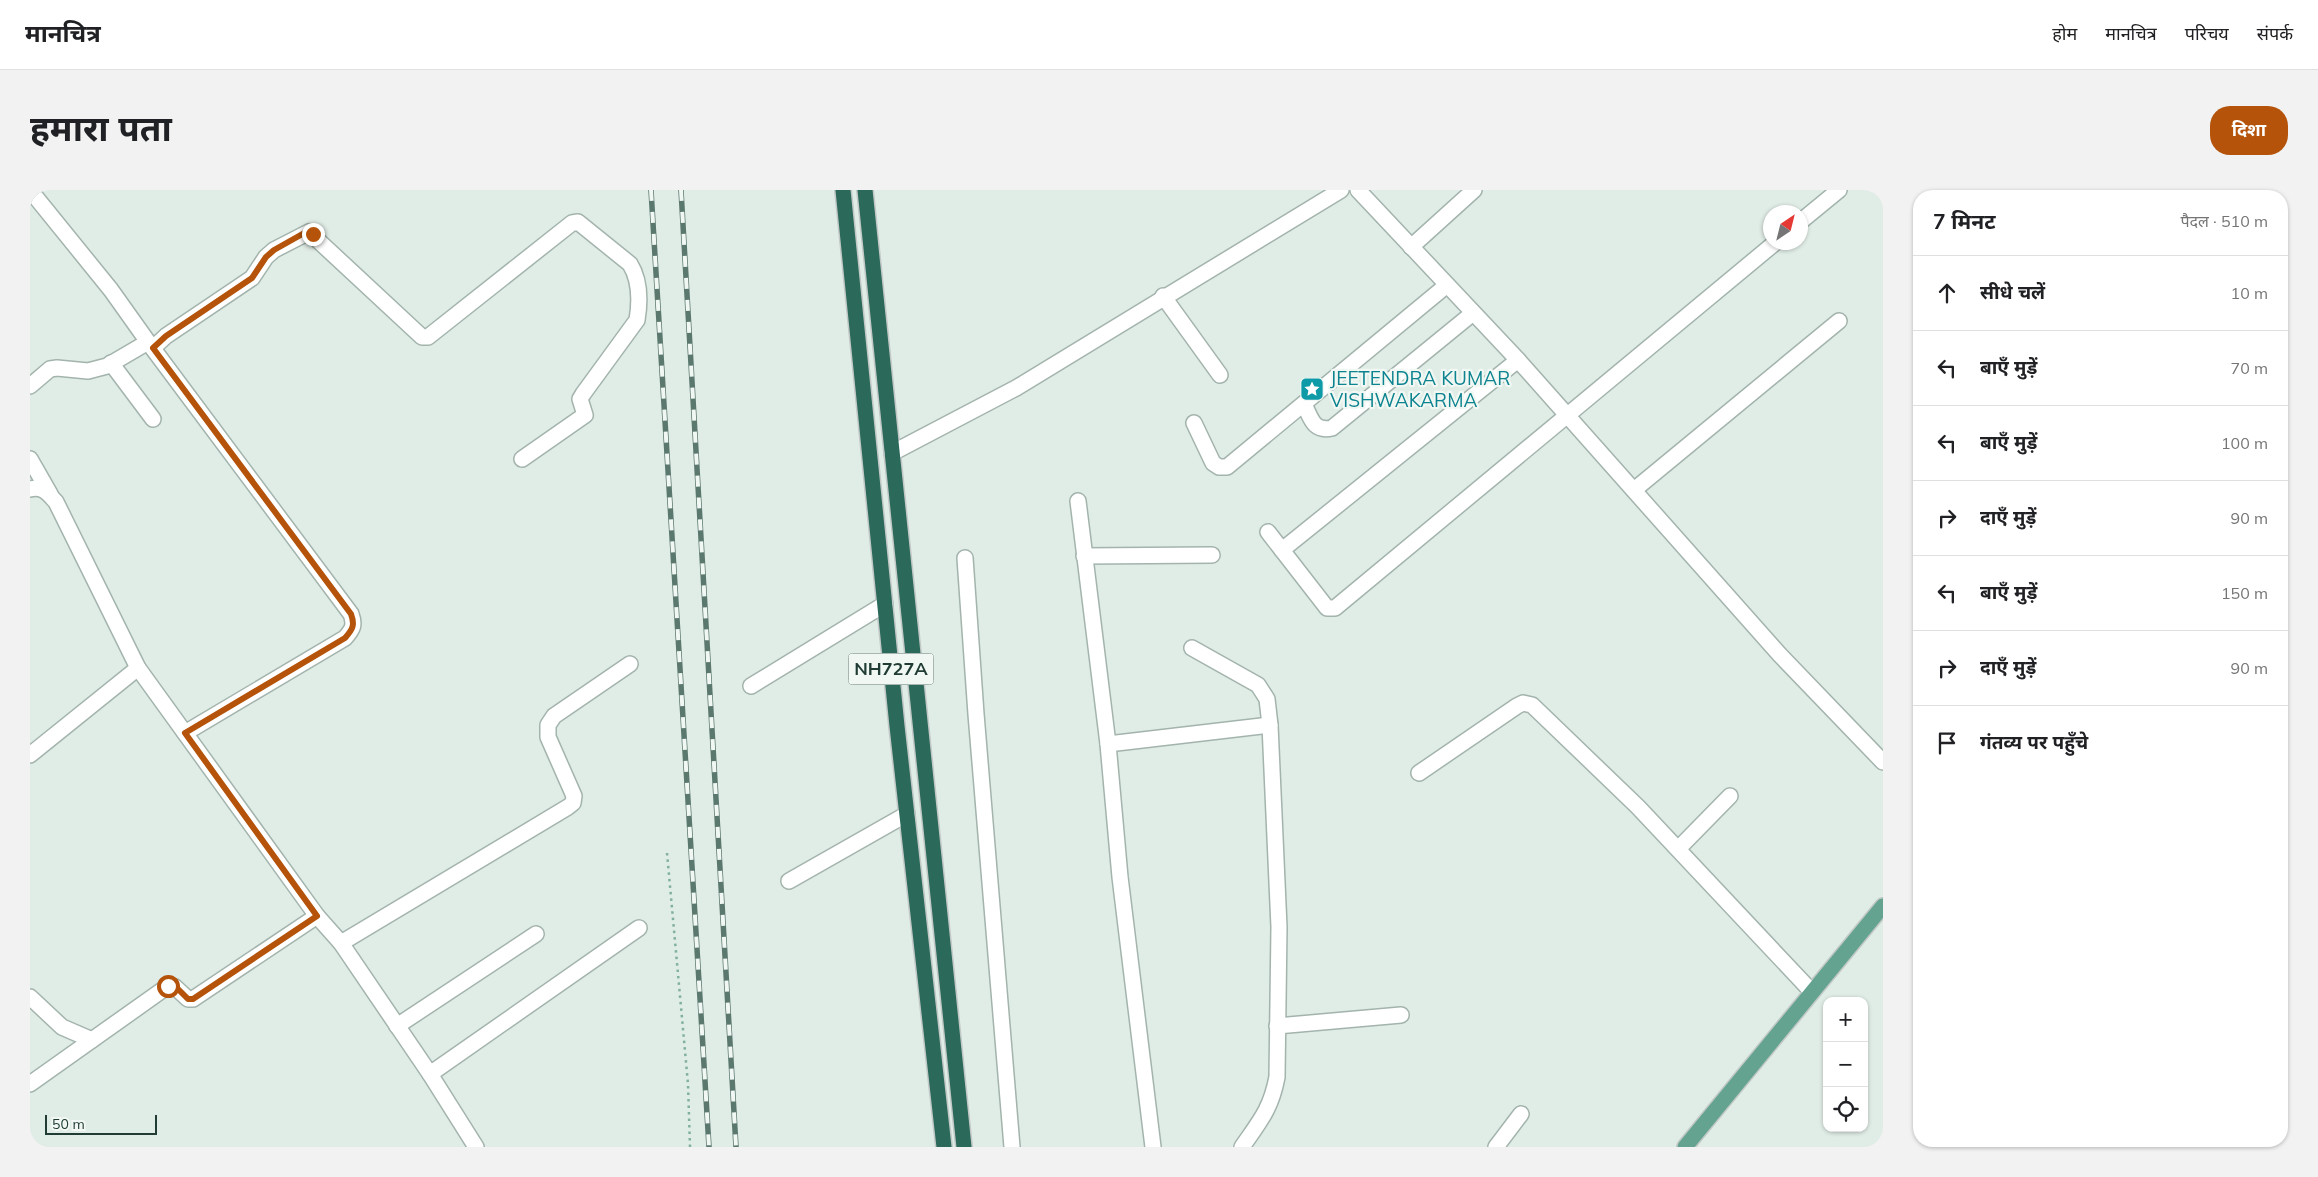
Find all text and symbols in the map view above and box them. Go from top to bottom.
text: मानचित्र [25,18,101,48]
text: होम [2052,22,2077,45]
text: मानचित्र [2105,22,2157,45]
text: परिचय [2185,22,2229,45]
text: संपर्क [2257,22,2293,45]
text: हमारा पता [30,106,172,150]
button: दिशा [2210,106,2288,155]
north arrow [1763,205,1808,250]
text: 7 मिनट [1933,208,1995,234]
text: पैदल · 510 m [2180,211,2268,231]
route end [302,223,325,246]
icon: ahead [1933,279,1961,307]
text: सीधे चलें [1980,280,2045,304]
text: 10 m [2231,283,2268,303]
icon: left [1933,354,1961,382]
text: बाएँ मुड़ें [1980,355,2037,379]
text: 70 m [2231,358,2268,378]
place label: JEETENDRA KUMAR VISHWAKARMA [1330,366,1510,412]
place icon: JEETENDRA KUMAR VISHWAKARMA [1299,376,1325,402]
icon: left [1933,429,1961,457]
text: बाएँ मुड़ें [1980,430,2037,454]
text: 100 m [2221,433,2268,453]
icon: right [1933,504,1961,532]
text: दाएँ मुड़ें [1980,505,2036,529]
text: 90 m [2231,508,2268,528]
icon: left [1933,579,1961,607]
text: बाएँ मुड़ें [1980,580,2037,604]
text: 150 m [2221,583,2268,603]
road number: NH727A [848,654,934,684]
icon: right [1933,654,1961,682]
text: दाएँ मुड़ें [1980,655,2036,679]
text: 90 m [2231,658,2268,678]
icon: arrive [1933,729,1961,757]
text: गंतव्य पर पहुँचे [1980,730,2088,754]
route start [157,975,180,998]
map controls [1823,997,1868,1132]
button: + [1823,997,1868,1042]
button: − [1823,1042,1868,1087]
button: locate [1823,1087,1868,1132]
scale bar [45,1112,158,1135]
text: 50 m [52,1115,85,1133]

